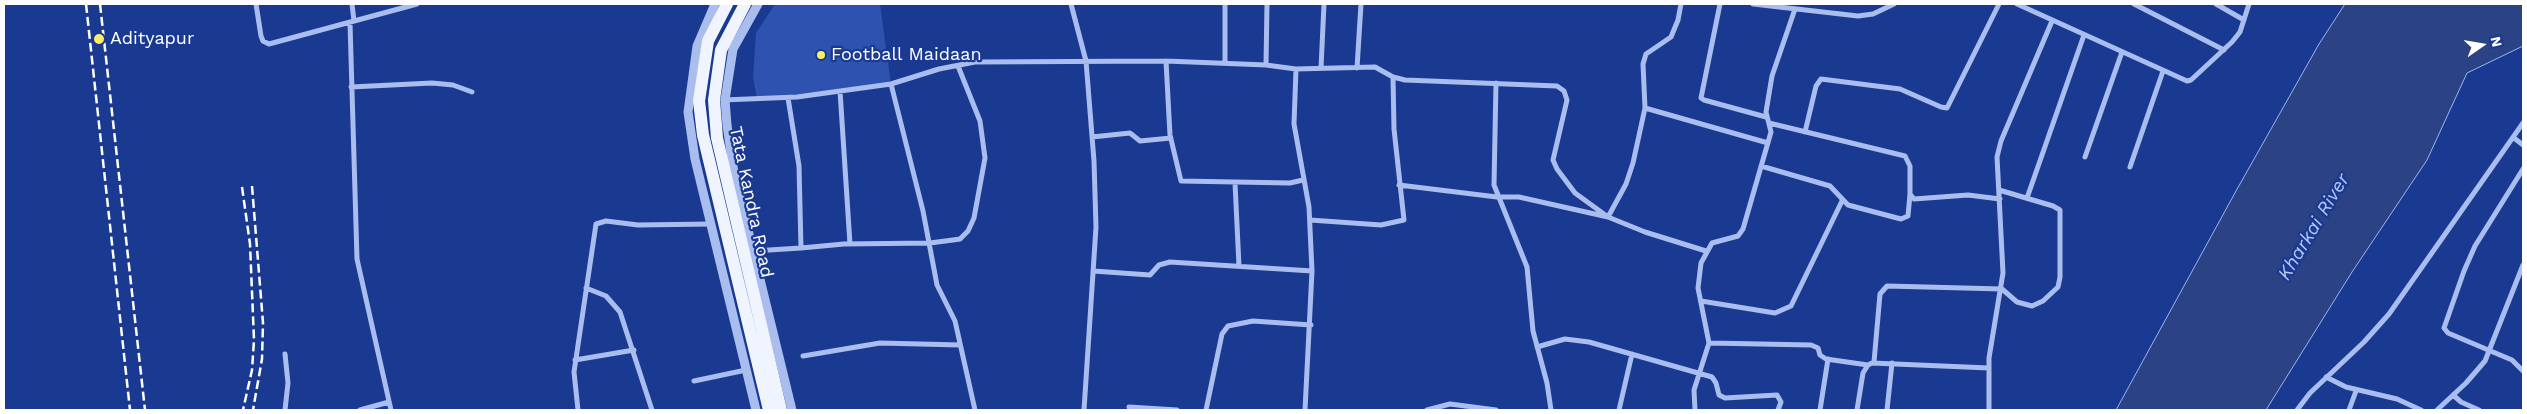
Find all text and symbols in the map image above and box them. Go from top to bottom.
north arrow [2457,20,2507,70]
place label: Adityapur [110,28,194,50]
marker: Adityapur [92,32,106,46]
text: N [2488,35,2506,48]
place label: Football Maidaan [831,44,982,66]
marker: Football Maidaan [815,49,827,61]
street label: Tata Kandra Road [724,124,778,280]
water label: Kharkai River [2273,170,2355,284]

